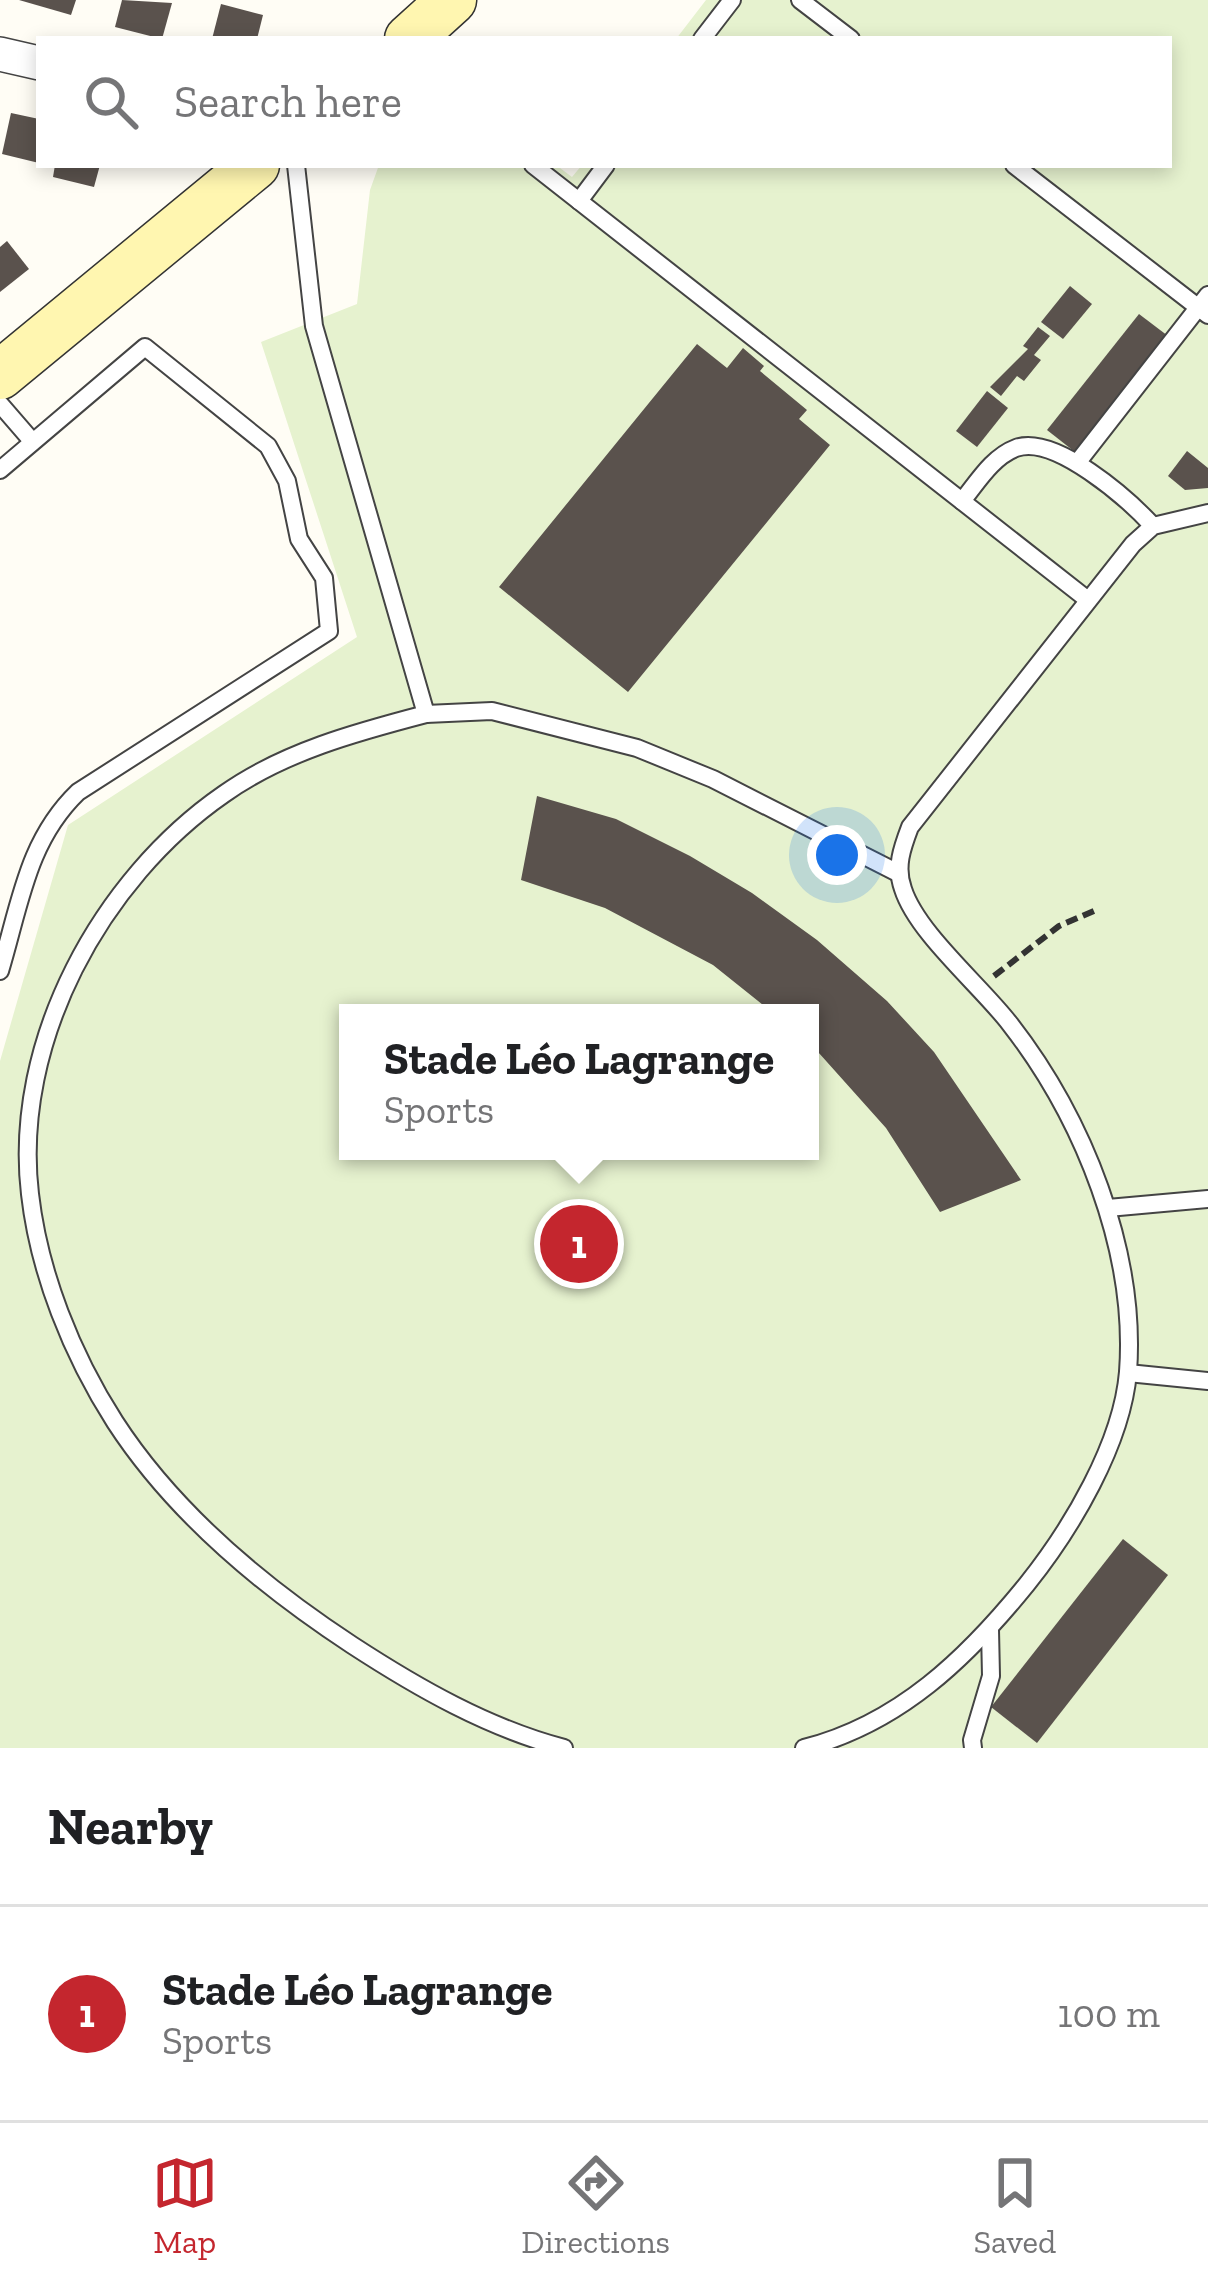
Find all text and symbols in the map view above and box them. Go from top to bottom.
search box [36,36,1172,168]
icon: search [78,69,144,135]
text: Search here [174,75,402,129]
your location [807,825,867,885]
popup [339,1004,819,1160]
text: Stade Léo Lagrange [384,1032,774,1086]
text: Sports [384,1086,494,1133]
pin: 1 [540,1199,618,1289]
text: Nearby [48,1796,213,1857]
text: Stade Léo Lagrange [162,1963,552,2017]
text: 1 [79,1990,95,2037]
text: 100 m [1058,1990,1160,2037]
text: Sports [162,2017,272,2064]
tab: Map [152,2150,218,2261]
tab: Directions [521,2150,670,2261]
tab: Saved [974,2150,1056,2261]

